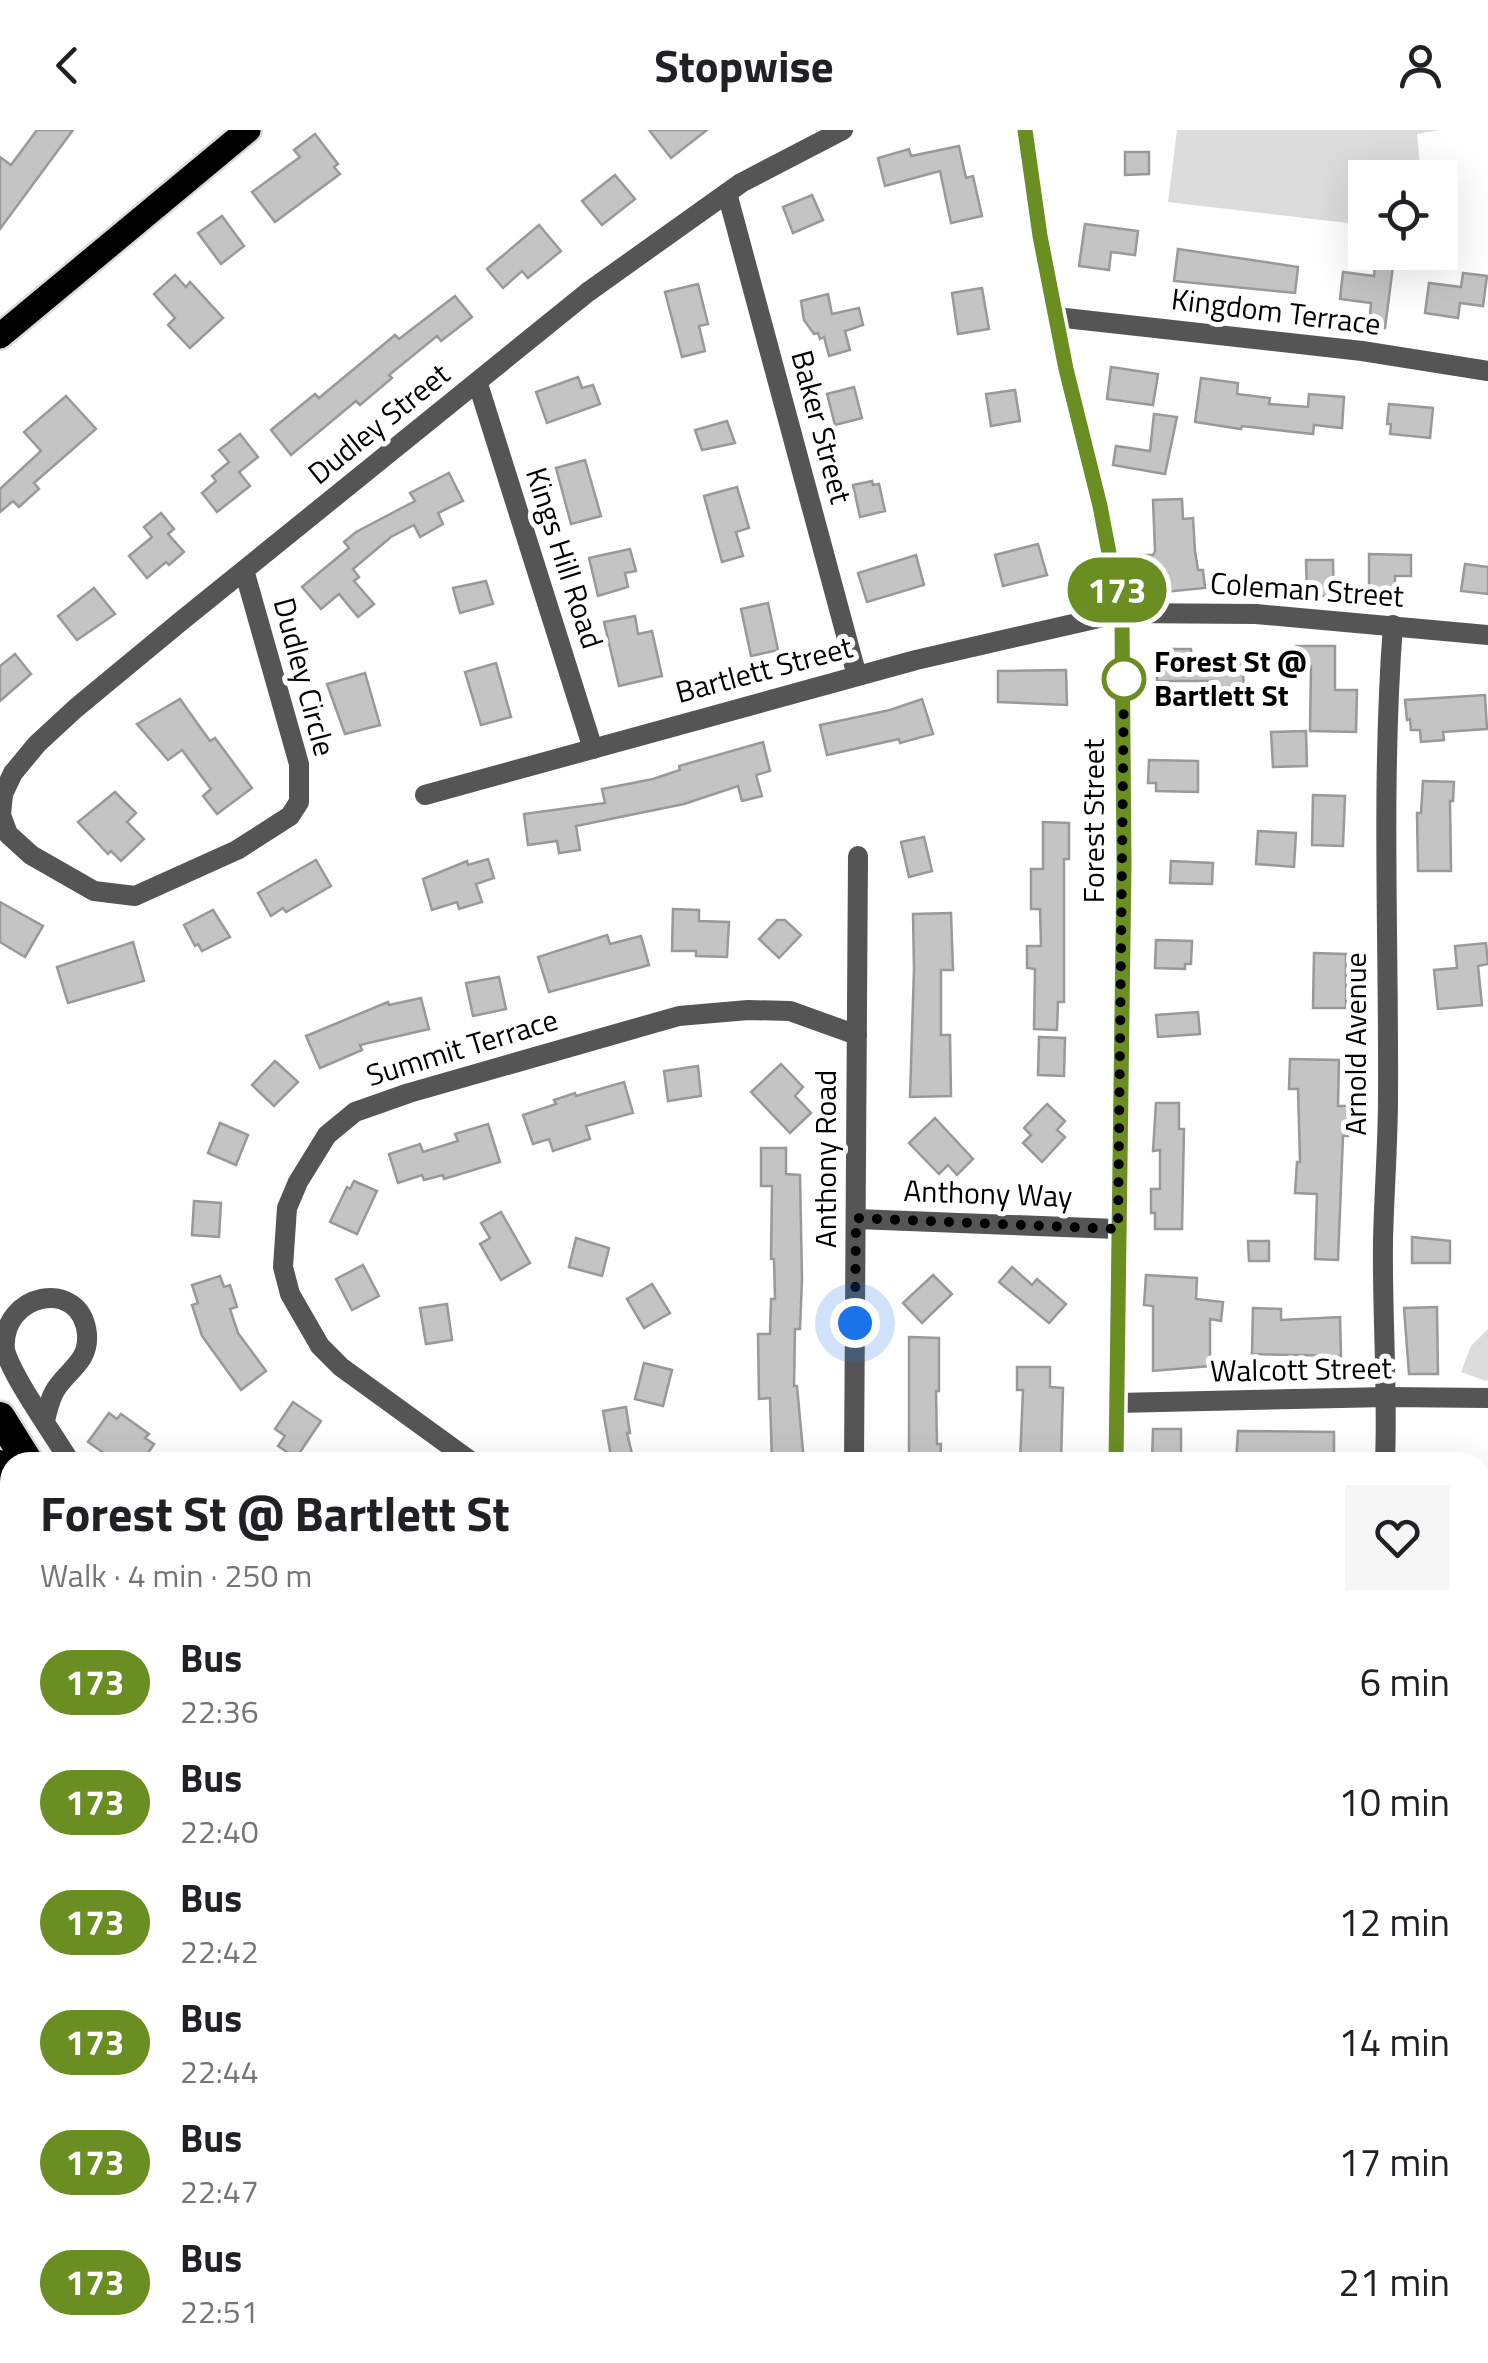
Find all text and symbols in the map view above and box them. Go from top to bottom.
text: Stopwise [654,31,834,99]
icon: back [40,38,95,93]
icon: person [1393,38,1448,93]
map controls [1348,160,1458,270]
button: locate [1348,160,1458,270]
street label: Kingdom Terrace [1169,275,1383,347]
street label: Baker Street [779,345,865,509]
street label: Dudley Street [297,351,460,495]
street label: Kings Hill Road [514,461,616,654]
line badge: 173 [1060,558,1174,622]
street label: Coleman Street [1209,559,1406,619]
text: 173 [1088,563,1146,617]
street label: Dudley Circle [262,592,348,761]
street label: Bartlett Street [670,623,858,715]
place label: Forest St @ Bartlett St [1154,638,1306,718]
marker: Forest St @ Bartlett St [1103,658,1145,700]
street label: Forest Street [1070,738,1116,903]
street label: Arnold Avenue [1332,952,1378,1136]
street label: Summit Terrace [360,996,563,1098]
street label: Anthony Road [802,1070,848,1248]
street label: Anthony Way [903,1167,1073,1219]
your location [830,1298,880,1348]
street label: Walcott Street [1210,1344,1393,1394]
text: Forest St @ Bartlett St [40,1477,510,1550]
button: heart [1345,1485,1450,1590]
text: Walk · 4 min · 250 m [40,1551,312,1599]
text: Bus [180,1629,242,1687]
text: 6 min [1360,1653,1450,1711]
text: 173 [66,1655,124,1709]
text: 22:36 [180,1687,259,1735]
text: Bus [180,1749,242,1807]
text: 10 min [1339,1773,1450,1831]
text: 173 [66,1775,124,1829]
text: 22:40 [180,1807,259,1855]
text: Bus [180,1869,242,1927]
text: 12 min [1339,1893,1450,1951]
text: 173 [66,1895,124,1949]
text: 22:42 [180,1927,259,1975]
text: Bus [180,1989,242,2047]
text: 14 min [1339,2013,1450,2071]
text: 173 [66,2015,124,2069]
text: 22:44 [180,2047,259,2095]
text: Bus [180,2109,242,2167]
text: 17 min [1339,2133,1450,2191]
text: 173 [66,2135,124,2189]
text: 22:47 [180,2167,259,2215]
text: Bus [180,2229,242,2287]
text: 21 min [1339,2253,1450,2311]
text: 173 [66,2255,124,2309]
text: 22:51 [180,2287,259,2335]

